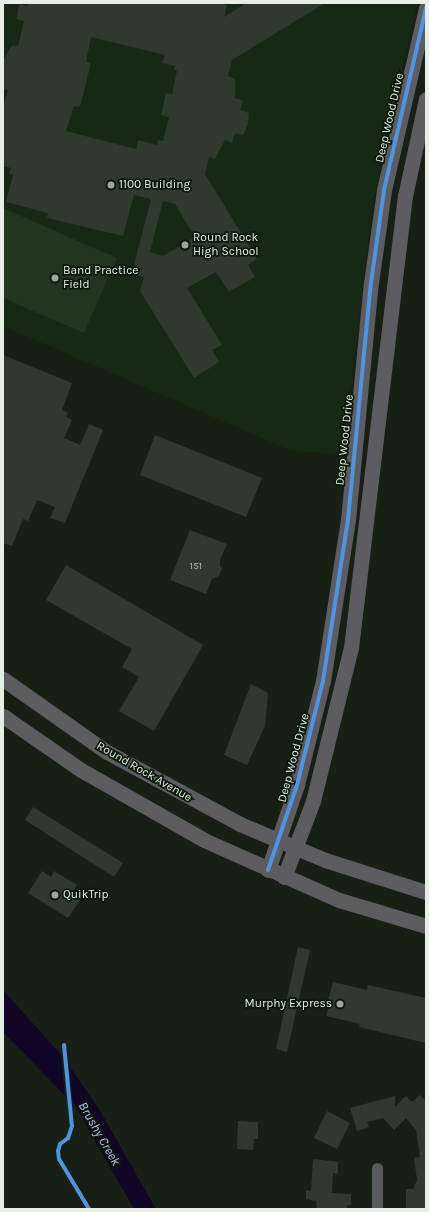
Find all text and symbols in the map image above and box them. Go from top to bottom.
street label: Deep Wood Drive [373,72,407,164]
place label: 1100 Building [119,178,190,192]
marker: 1100 Building [106,180,116,190]
place label: Round Rock High School [193,231,259,259]
marker: Round Rock High School [180,240,190,250]
place label: Band Practice Field [63,264,138,292]
marker: Band Practice Field [50,273,60,283]
street label: Deep Wood Drive [333,394,357,486]
house number: 151 [190,561,202,573]
street label: Deep Wood Drive [275,712,313,804]
street label: Round Rock Avenue [94,739,194,805]
place label: QuikTrip [63,888,108,902]
marker: QuikTrip [50,890,60,900]
place label: Murphy Express [245,997,332,1011]
marker: Murphy Express [335,999,345,1009]
water label: Brushy Creek [75,1099,123,1169]

